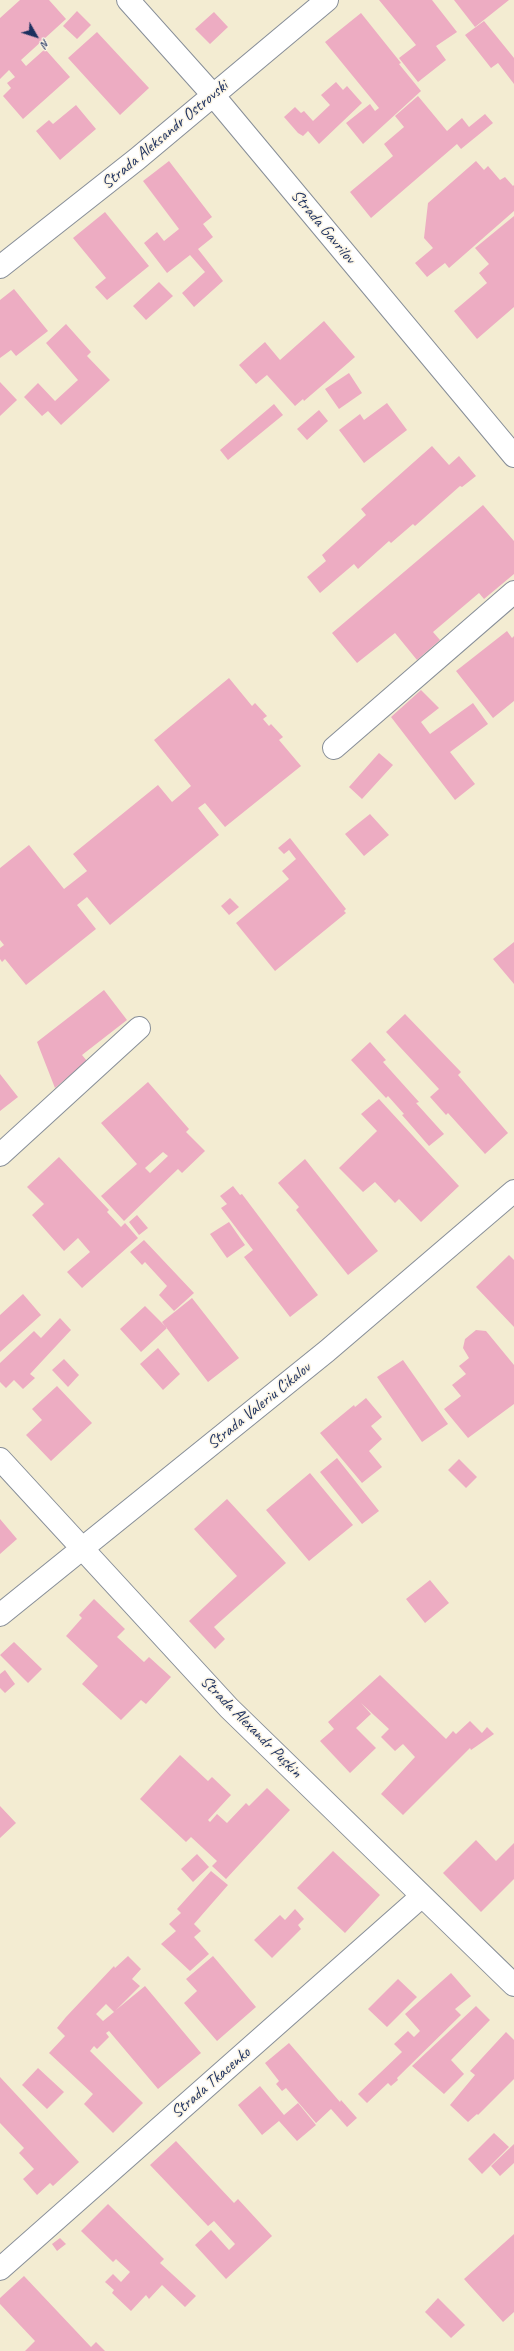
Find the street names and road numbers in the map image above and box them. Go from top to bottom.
street label: Strada Aleksandr Ostrovski [98,76,232,194]
street label: Strada Gavrilov [286,186,360,268]
street label: Strada Valeriu Cikalov [203,1358,315,1454]
street label: Strada Alexandr Pușkin [196,1672,306,1782]
street label: Strada Tkacenko [167,2043,255,2123]

